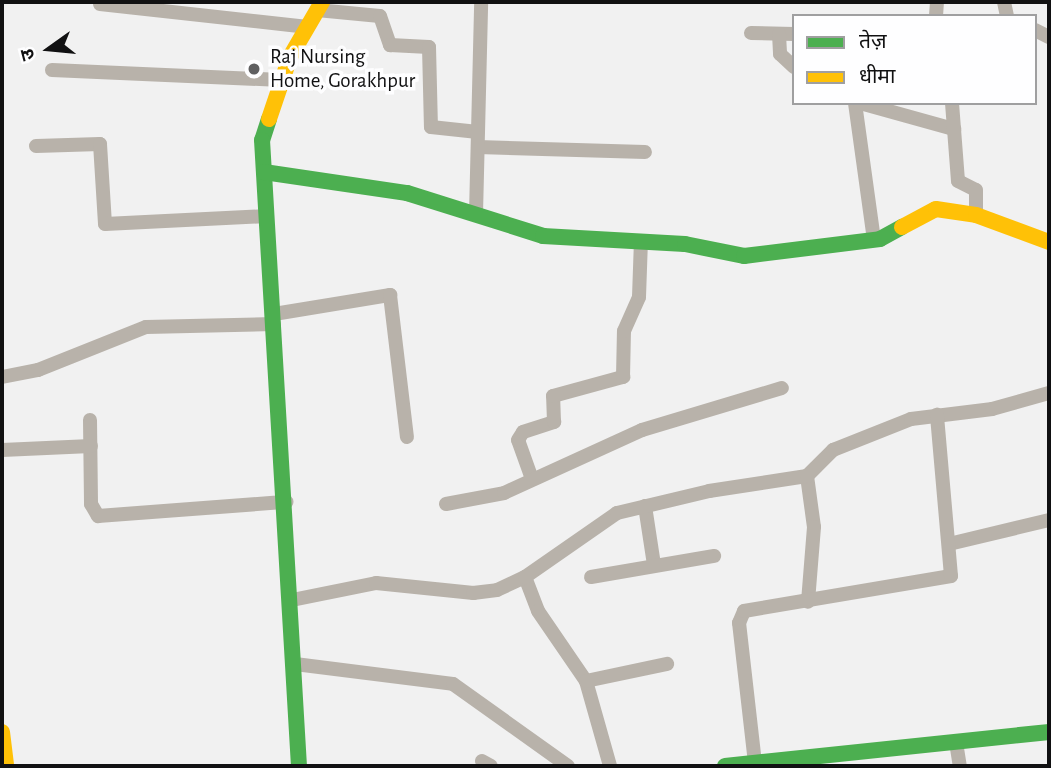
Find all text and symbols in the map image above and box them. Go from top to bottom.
north arrow [14,14,84,84]
legend [792,14,1037,105]
text: तेज़ [859,31,887,52]
place label: Raj Nursing Home, Gorakhpur [270,44,415,94]
text: उ [18,47,39,62]
marker: Raj Nursing Home, Gorakhpur [244,59,264,79]
text: धीमा [859,66,895,87]

